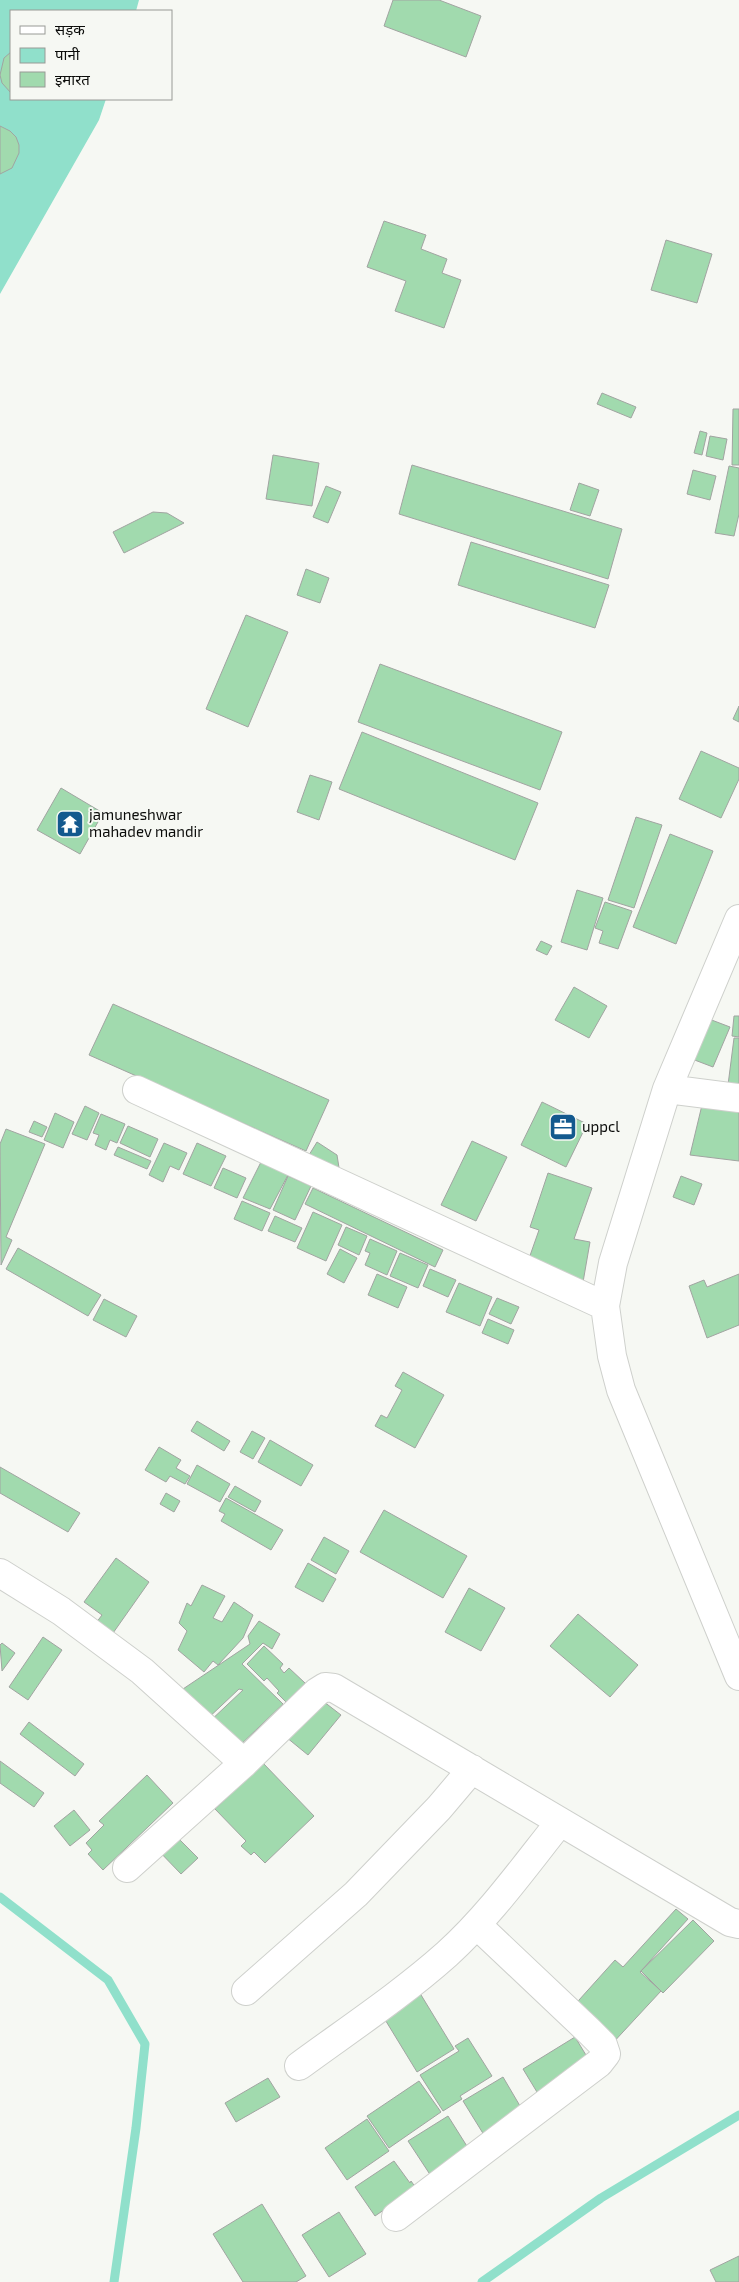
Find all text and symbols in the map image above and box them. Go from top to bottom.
legend [10,10,172,100]
text: सड़क [55,20,85,38]
text: पानी [55,45,81,63]
text: इमारत [55,70,90,88]
place label: jamuneshwar mahadev mandir [89,805,203,840]
temple icon: jamuneshwar mahadev mandir [55,809,85,839]
office icon: uppcl [548,1112,578,1142]
place label: uppcl [582,1117,620,1135]

